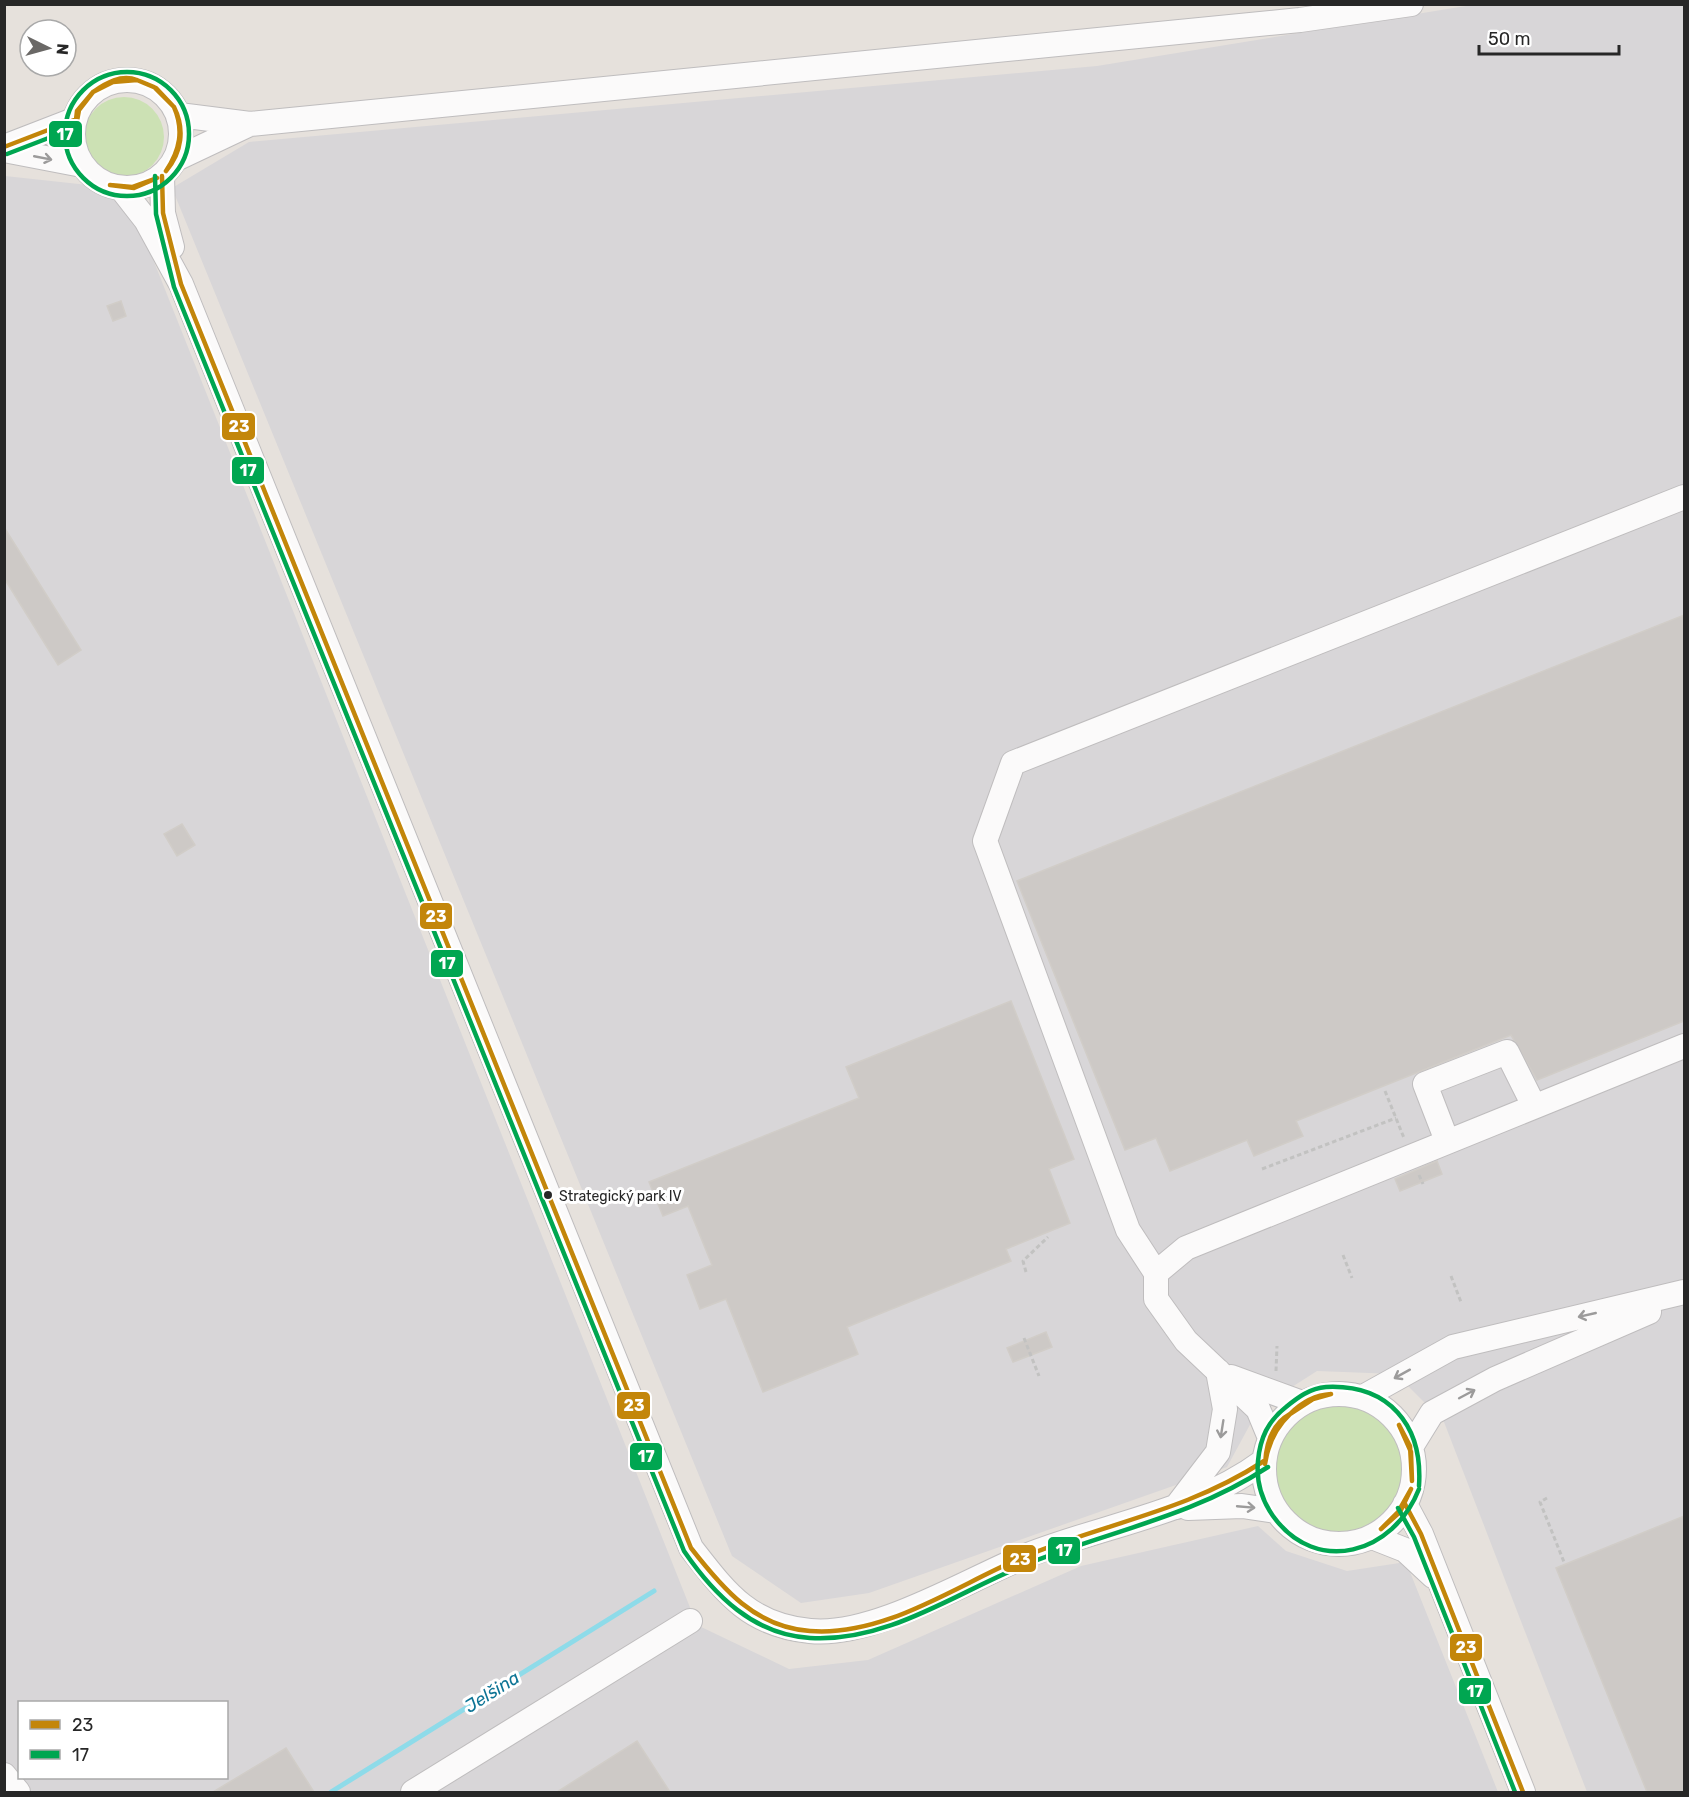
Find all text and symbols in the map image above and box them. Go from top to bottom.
north arrow [18,18,78,78]
scale bar [1479,18,1618,56]
text: 50 m [1488,28,1531,50]
text: N [52,43,72,56]
line badge: 17 [48,120,83,148]
text: 17 [56,125,74,144]
one-way arrow [33,153,52,164]
line badge: 23 [221,412,256,441]
text: 23 [229,417,249,436]
line badge: 17 [231,456,265,485]
text: 17 [239,461,257,480]
line badge: 23 [419,902,453,930]
text: 23 [426,907,446,926]
line badge: 17 [430,949,464,978]
text: 17 [438,954,456,973]
place label: Strategický park IV [559,1188,682,1205]
marker: Strategický park IV [542,1189,554,1201]
one-way arrow [1578,1310,1597,1322]
one-way arrow [1394,1368,1411,1380]
one-way arrow [1458,1388,1475,1400]
line badge: 23 [616,1391,651,1420]
text: 23 [624,1396,644,1415]
one-way arrow [1216,1418,1227,1438]
line badge: 17 [629,1442,663,1471]
text: 17 [637,1447,655,1466]
one-way arrow [1236,1502,1255,1513]
line badge: 17 [1047,1536,1081,1565]
text: 17 [1055,1541,1073,1560]
line badge: 23 [1002,1544,1037,1573]
text: 23 [1010,1550,1030,1569]
line badge: 23 [1449,1633,1483,1662]
text: 23 [1456,1638,1476,1657]
water label: Jelšina [460,1666,524,1717]
line badge: 17 [1458,1677,1492,1705]
text: 17 [1466,1682,1484,1701]
legend [18,1701,228,1779]
text: 23 [72,1714,93,1736]
text: 17 [72,1744,89,1766]

